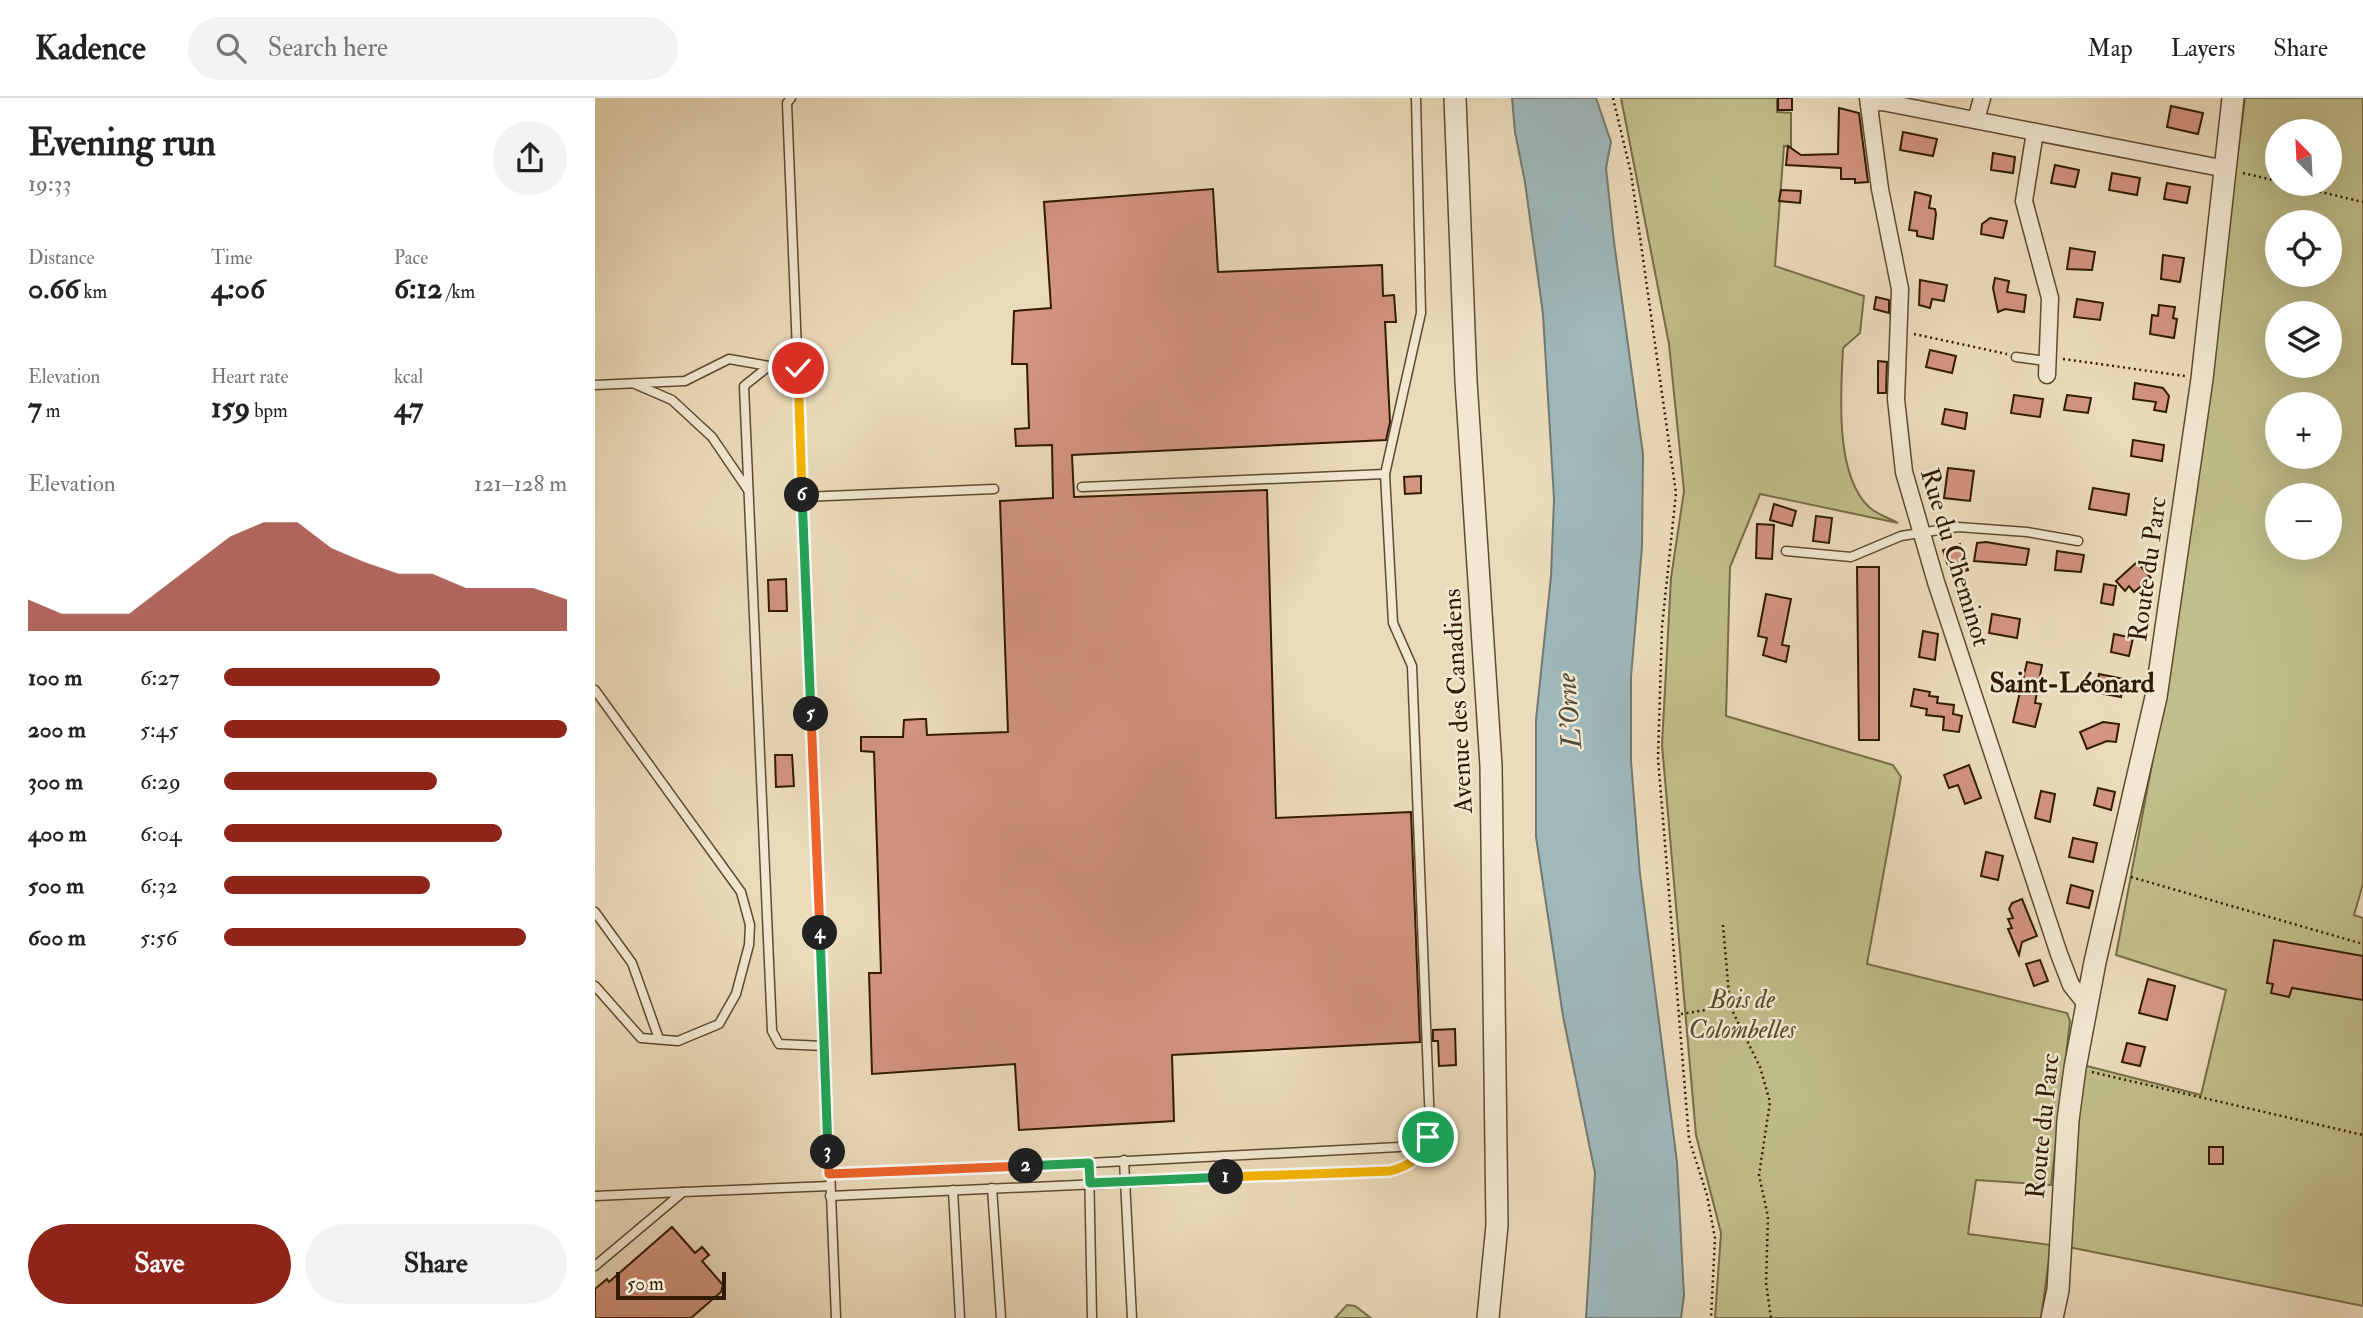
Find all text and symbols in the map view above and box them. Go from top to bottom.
search box [188,17,678,80]
text: Kadence [35,28,146,69]
icon: search [212,29,250,67]
text: Search here [268,32,388,64]
text: Map [2088,33,2133,64]
text: Layers [2171,33,2235,64]
text: Share [2273,33,2328,64]
text: Evening run [28,119,216,167]
north arrow [2265,119,2341,196]
map controls [2265,119,2342,560]
button: share [493,121,567,195]
text: 19:33 [28,169,71,198]
button: locate [2265,210,2342,287]
text: Distance [28,246,94,270]
text: Time [211,246,253,270]
text: Pace [394,246,428,270]
text: 0.66 [28,270,79,307]
text: 4:06 [211,270,265,307]
text: 6:12 [394,270,442,307]
text: km [79,280,107,304]
text: /km [442,280,475,304]
button: layers [2265,301,2342,378]
pin [768,338,828,398]
icon: check [779,349,817,387]
text: Elevation [28,365,100,389]
text: Heart rate [211,365,288,389]
text: kcal [394,365,423,389]
text: 7 [28,389,42,426]
text: 159 [211,389,250,426]
text: 47 [394,389,423,426]
button: + [2265,392,2342,469]
text: m [42,399,61,423]
text: bpm [250,399,288,423]
street label: Rue du Cheminot [1913,464,1997,650]
text: Elevation [28,469,116,498]
text: 121–128 m [474,469,567,498]
pin: 6 [785,478,819,512]
text: 6 [797,482,806,506]
button: − [2265,483,2342,560]
street label: Route du Parc [2122,495,2174,644]
street label: Avenue des Canadiens [1436,588,1480,815]
text: 100 m [28,663,82,692]
text: 6:27 [140,663,179,692]
district label: Saint-Léonard [1989,666,2155,701]
water label: L'Orne [1549,671,1590,751]
pin: 5 [793,696,829,732]
text: 5 [806,701,815,725]
text: 200 m [28,715,86,744]
text: 5:45 [140,715,178,744]
text: 300 m [28,767,83,796]
text: 6:29 [140,767,181,796]
text: 400 m [28,819,87,848]
text: 6:04 [140,819,181,848]
text: 500 m [28,871,84,900]
text: 6:32 [140,871,178,900]
pin: 4 [803,916,838,950]
text: 4 [814,920,825,944]
text: 600 m [28,923,86,952]
text: 5:56 [140,923,177,952]
park label: Bois de Colombelles [1688,984,1796,1046]
street label: Route du Parc [2019,1052,2067,1200]
pin [1398,1107,1458,1167]
icon: arrive [1409,1118,1447,1156]
pin: 3 [811,1134,845,1170]
text: 3 [824,1139,831,1163]
pin: 2 [1009,1148,1043,1184]
text: 2 [1021,1153,1030,1177]
pin: 1 [1209,1160,1243,1194]
text: 1 [1222,1164,1229,1188]
button: Save [28,1224,291,1304]
button: Share [305,1224,567,1304]
scale bar [616,1269,726,1301]
text: 50 m [627,1272,664,1296]

